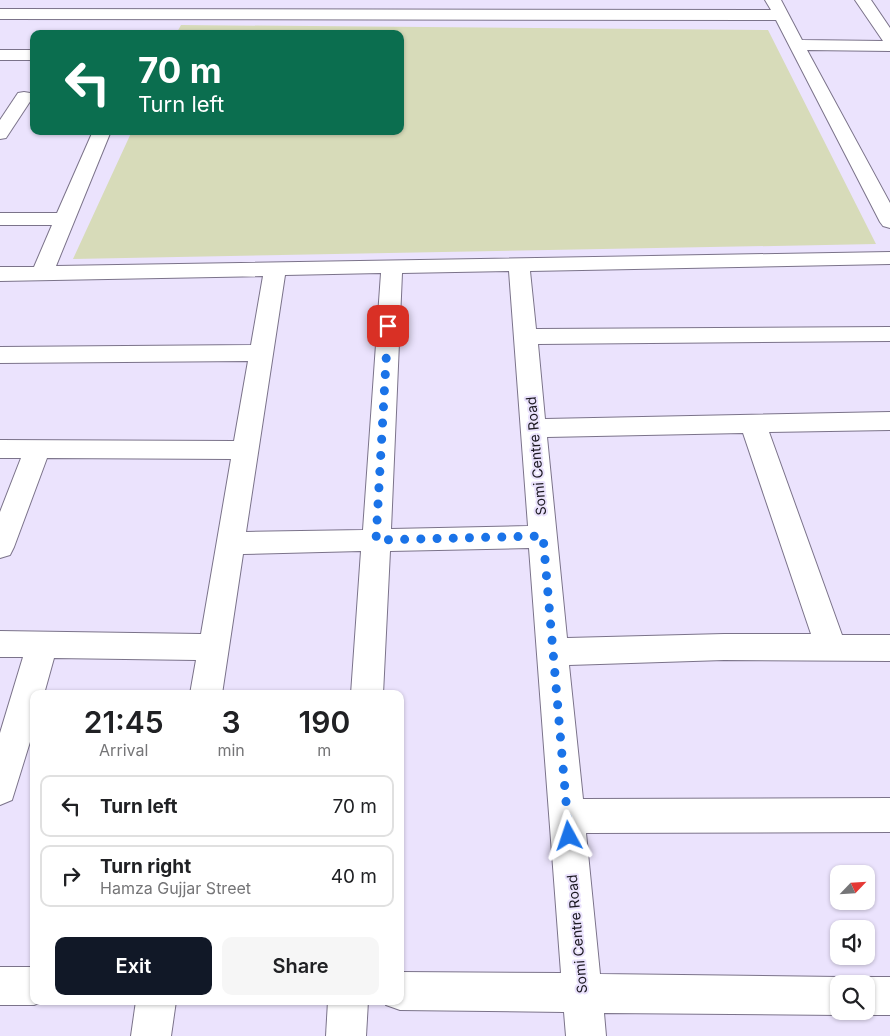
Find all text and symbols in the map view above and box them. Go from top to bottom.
text: 70 m [138,49,222,91]
icon: left [55,50,120,115]
text: Turn left [138,91,224,117]
pin [367,305,409,347]
icon: arrive [374,312,402,340]
street label: Somi Centre Road [522,396,549,516]
text: 21:45 [84,704,164,740]
text: 3 [222,704,241,740]
text: 190 [299,704,350,740]
text: Arrival [99,740,148,760]
text: min [217,740,245,760]
text: m [317,740,331,760]
icon: left [57,792,85,820]
text: Turn left [100,795,178,818]
text: 70 m [333,795,377,818]
position arrow [542,809,594,861]
text: Turn right [100,855,191,878]
icon: right [57,862,85,890]
text: 40 m [331,865,377,888]
north arrow [830,865,875,910]
map controls [830,865,875,1020]
street label: Somi Centre Road [563,874,590,994]
text: Hamza Gujjar Street [100,878,251,898]
button: sound [830,920,875,965]
button: Exit [55,937,212,995]
button: Share [222,937,379,995]
button: search [830,975,875,1020]

